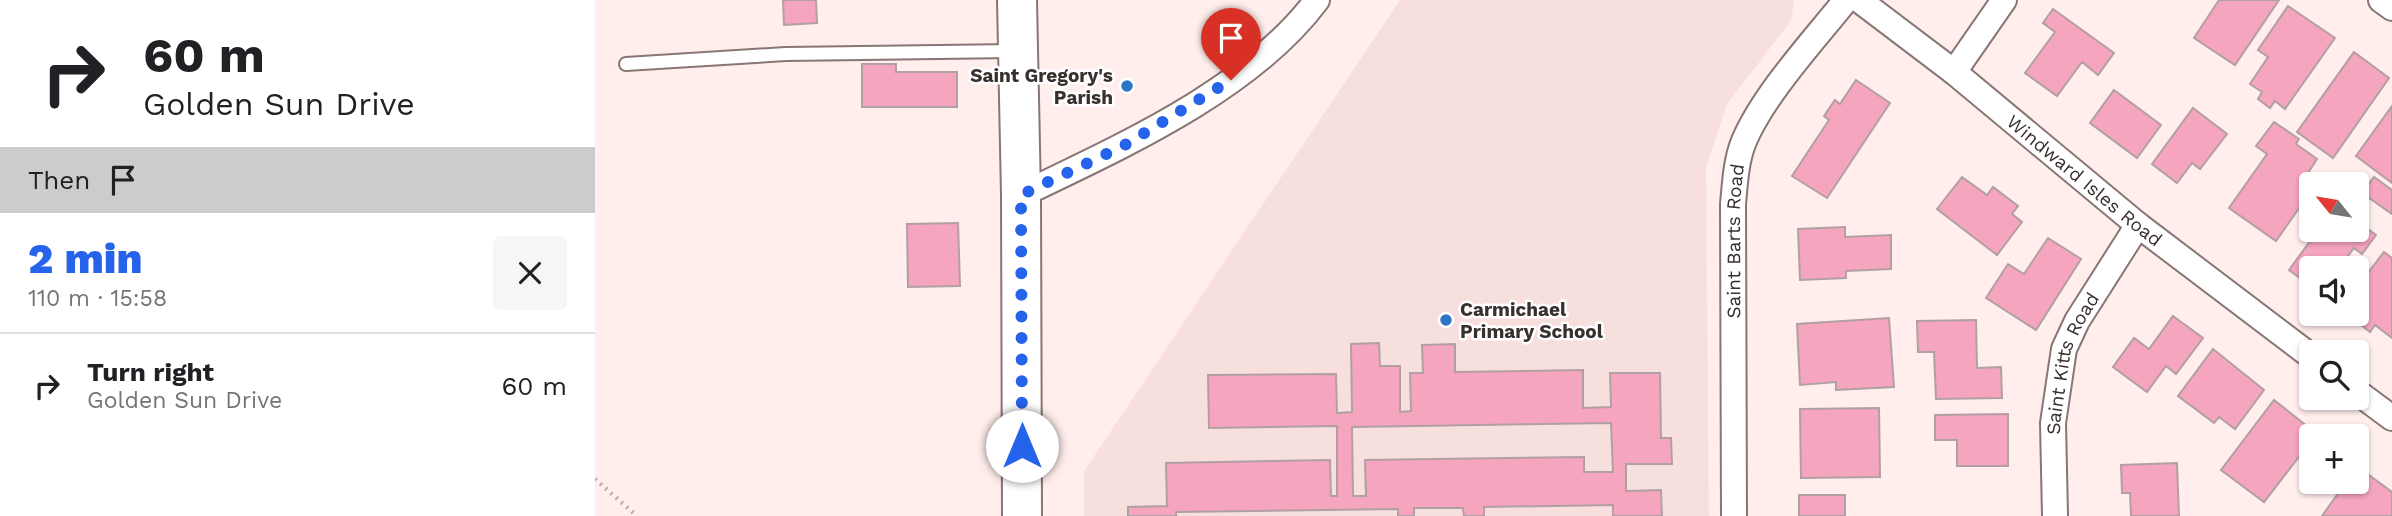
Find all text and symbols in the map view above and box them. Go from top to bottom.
pin [1201,8,1261,80]
icon: arrive [1212,19,1250,57]
text: 60 m [143,26,265,84]
icon: right [28,28,119,119]
place label: Saint Gregory's Parish [970,64,1113,109]
marker: Saint Gregory's Parish [1119,78,1135,94]
text: Golden Sun Drive [143,85,415,123]
street label: Windward Isles Road [2002,110,2167,251]
icon: arrive [104,161,142,199]
street label: Saint Barts Road [1721,162,1749,319]
text: Then [28,165,90,195]
north arrow [2299,172,2369,242]
map controls [2299,172,2369,494]
text: 2 min [28,234,142,283]
button: close [493,236,567,310]
button: sound [2299,256,2369,326]
text: 110 m · 15:58 [28,285,167,312]
street label: Saint Kitts Road [2041,288,2104,435]
place label: Carmichael Primary School [1460,298,1604,343]
marker: Carmichael Primary School [1438,312,1454,328]
button: search [2299,340,2369,410]
text: Turn right [87,357,214,387]
icon: right [28,367,66,405]
text: 60 m [501,371,567,401]
text: Golden Sun Drive [87,387,282,414]
position arrow [985,409,1059,483]
button: + [2299,424,2369,494]

